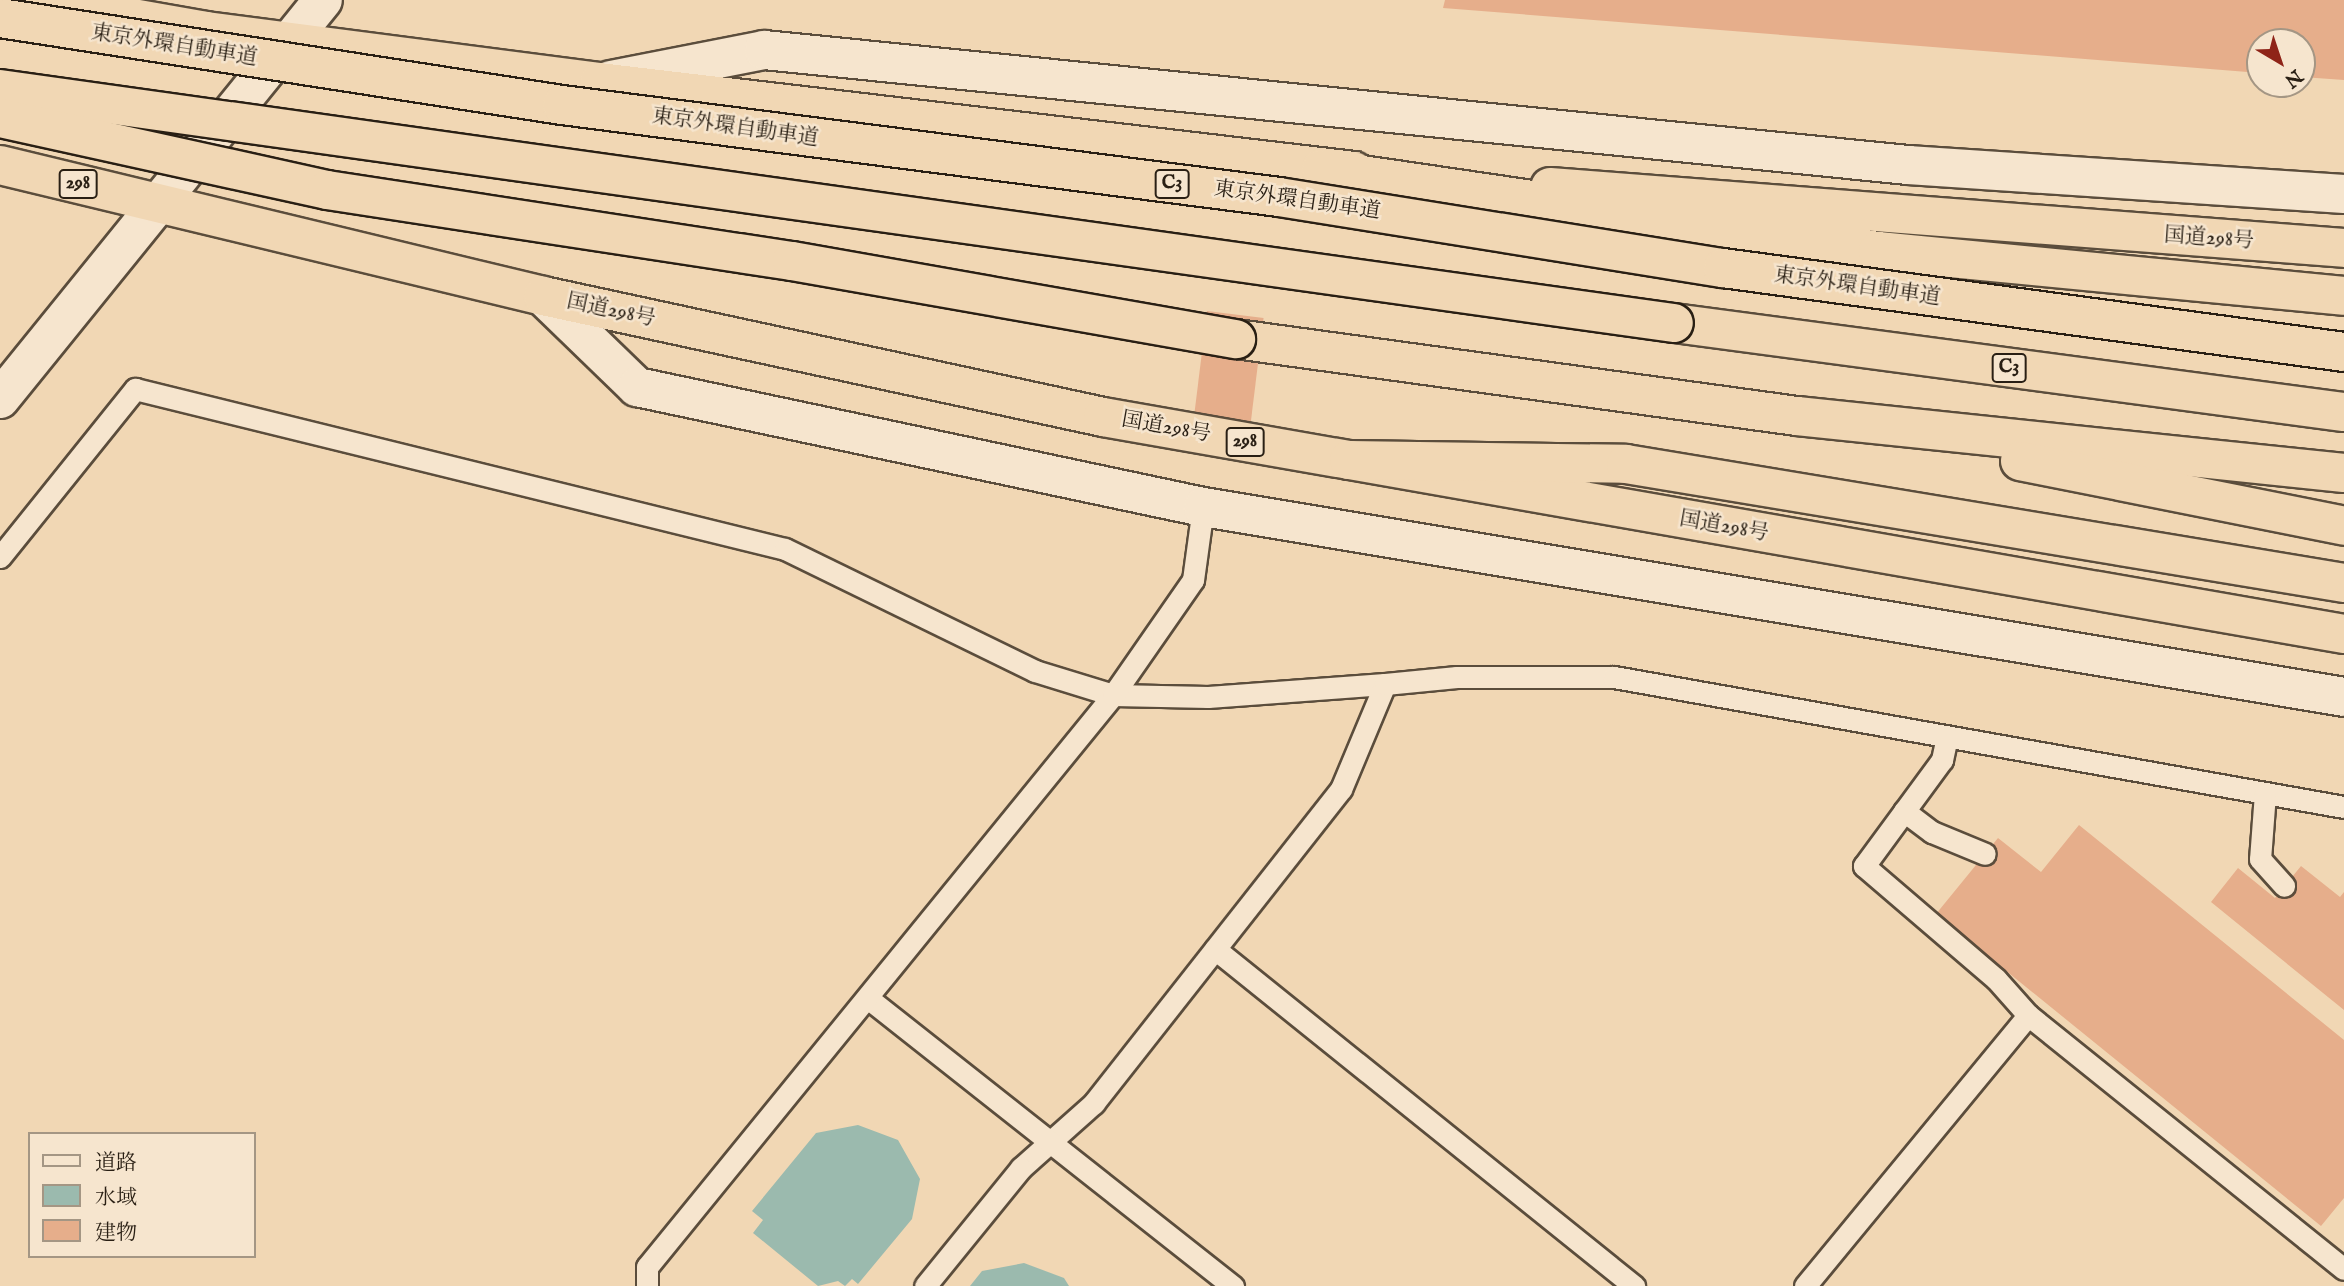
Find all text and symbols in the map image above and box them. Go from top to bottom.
street label: 東京外環自動車道 [89,20,259,72]
north arrow [2246,28,2316,98]
text: N [2279,63,2307,92]
street label: 東京外環自動車道 [650,104,820,152]
road number: 298 [57,168,99,200]
road number: C3 [1154,168,1190,200]
street label: 東京外環自動車道 [1212,177,1382,225]
street label: 国道298号 [2163,223,2255,255]
street label: 東京外環自動車道 [1772,263,1942,311]
street label: 国道298号 [564,289,658,333]
road number: C3 [1992,352,2026,384]
street label: 国道298号 [1119,408,1213,448]
road number: 298 [1224,426,1266,458]
street label: 国道298号 [1677,507,1771,547]
legend [28,1132,256,1258]
text: 道路 [95,1150,137,1177]
text: 水域 [95,1185,137,1212]
text: 建物 [95,1220,137,1247]

